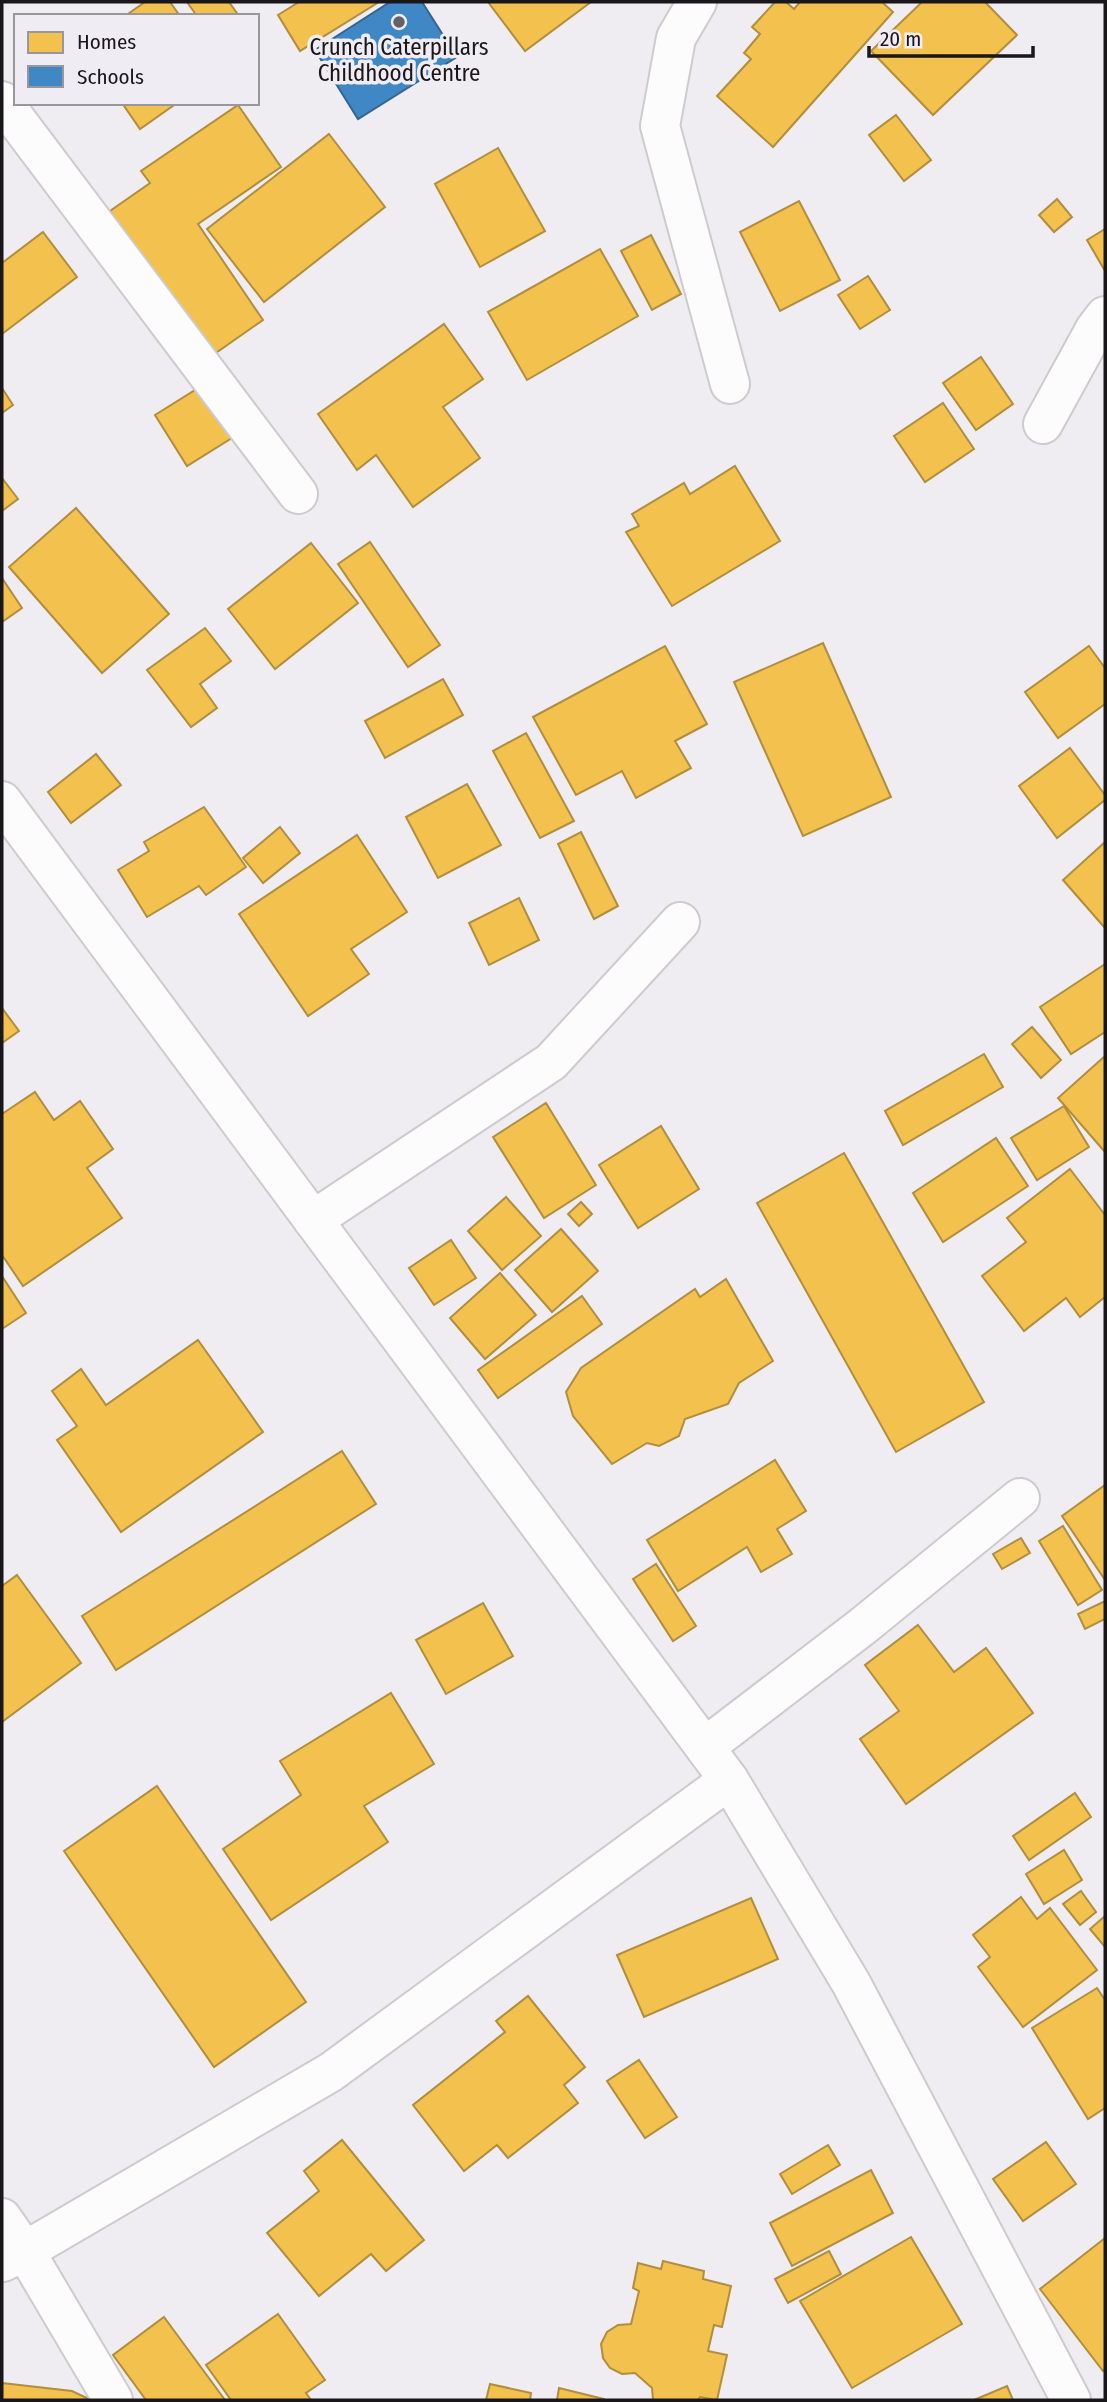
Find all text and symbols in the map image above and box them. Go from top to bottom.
legend [14,14,259,105]
marker: Crunch Caterpillars Childhood Centre [391,14,407,30]
scale bar [869,14,1034,58]
text: 20 m [880,26,921,52]
text: Homes [77,29,136,55]
place label: Crunch Caterpillars Childhood Centre [309,33,489,87]
text: Schools [77,64,144,90]

